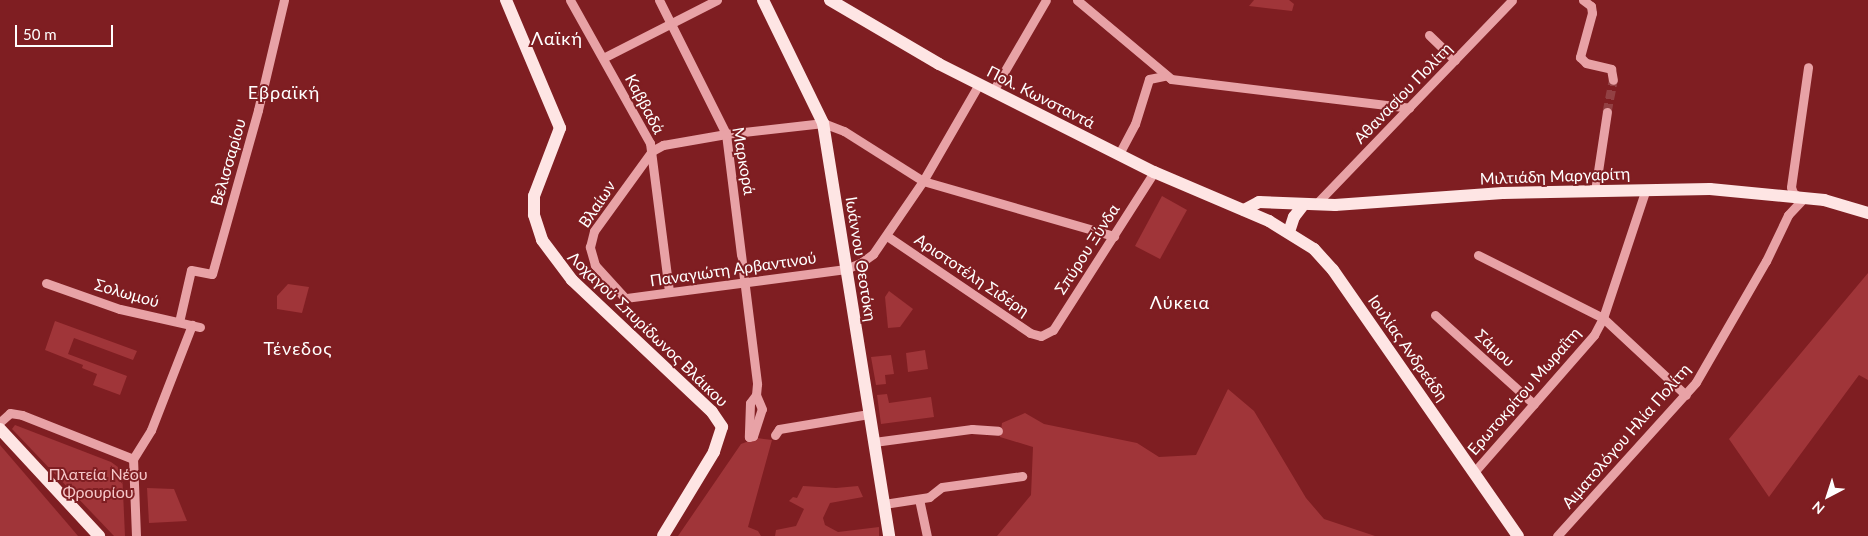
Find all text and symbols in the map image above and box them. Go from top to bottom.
scale bar [18,15,115,47]
text: 50 m [23,25,57,43]
district label: Λαϊκή [530,27,584,49]
street label: Αθανασίου Πολίτη [1350,39,1456,147]
street label: Πολ. Κωνσταντά [984,62,1098,132]
street label: Καββαδά [621,71,669,137]
district label: Εβραϊκή [247,81,321,103]
street label: Βελισσαρίου [206,116,250,208]
street label: Μαρκορά [729,126,759,196]
street label: Μιλτιάδη Μαργαρίτη [1479,164,1631,188]
street label: Βλαίων [574,177,620,231]
street label: Ιωάννου Θεοτόκη [842,195,880,323]
street label: Σπύρου Ξύνδα [1051,200,1123,298]
street label: Αριστοτέλη Σιδέρη [911,230,1033,320]
street label: Λοχαγού Σπυρίδωνος Βλάικου [564,247,732,411]
street label: Παναγιώτη Αρβαντινού [648,248,818,290]
street label: Σολωμού [93,275,161,311]
district label: Λύκεια [1149,291,1211,313]
street label: Ιουλίας Ανδρεάδη [1364,291,1452,405]
street label: Ερωτοκρίτου Μωραΐτη [1463,323,1585,459]
street label: Σάμου [1471,325,1519,371]
district label: Τένεδος [263,337,333,359]
street label: Αιματολόγου Ηλία Πολίτη [1558,360,1694,512]
park label: Πλατεία Νέου Φρουρίου [48,464,148,502]
north arrow [1803,471,1853,521]
text: N [1808,498,1828,518]

